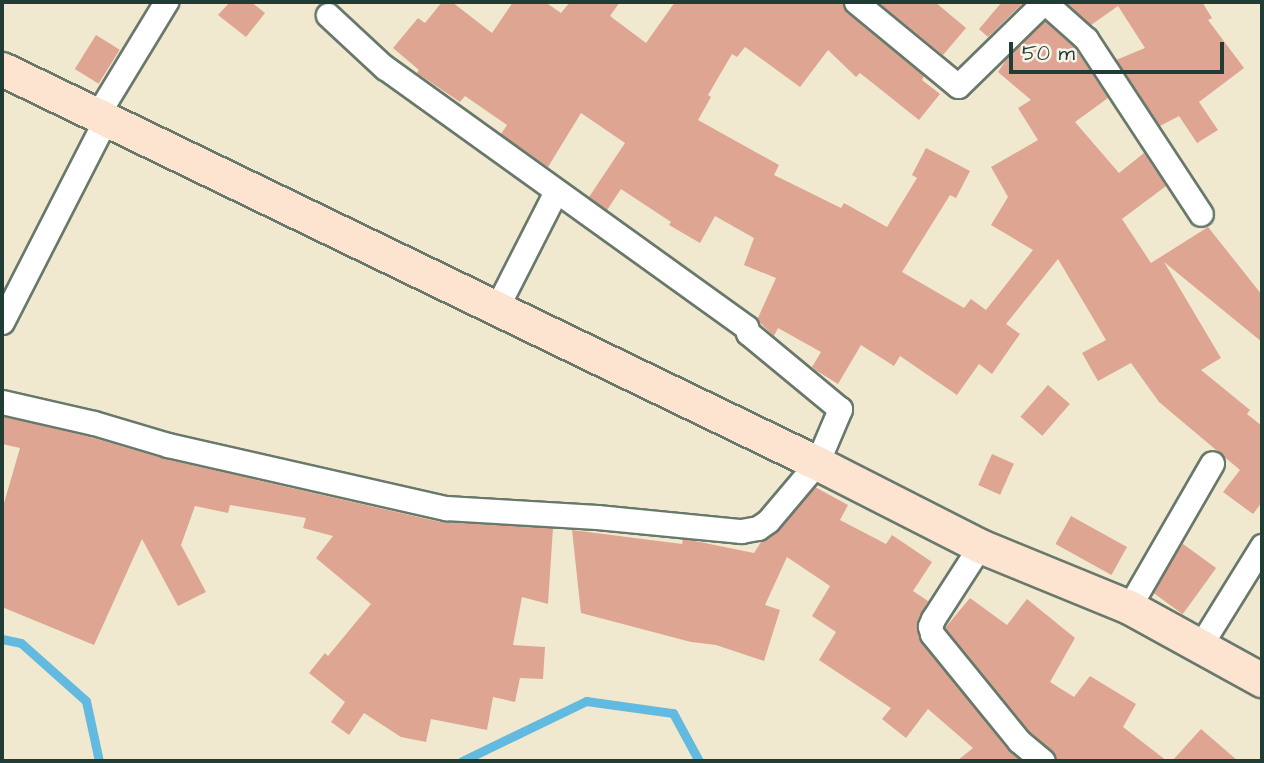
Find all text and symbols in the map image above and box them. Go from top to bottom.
scale bar [1012,28,1227,72]
text: 50 m [1022,39,1075,68]

